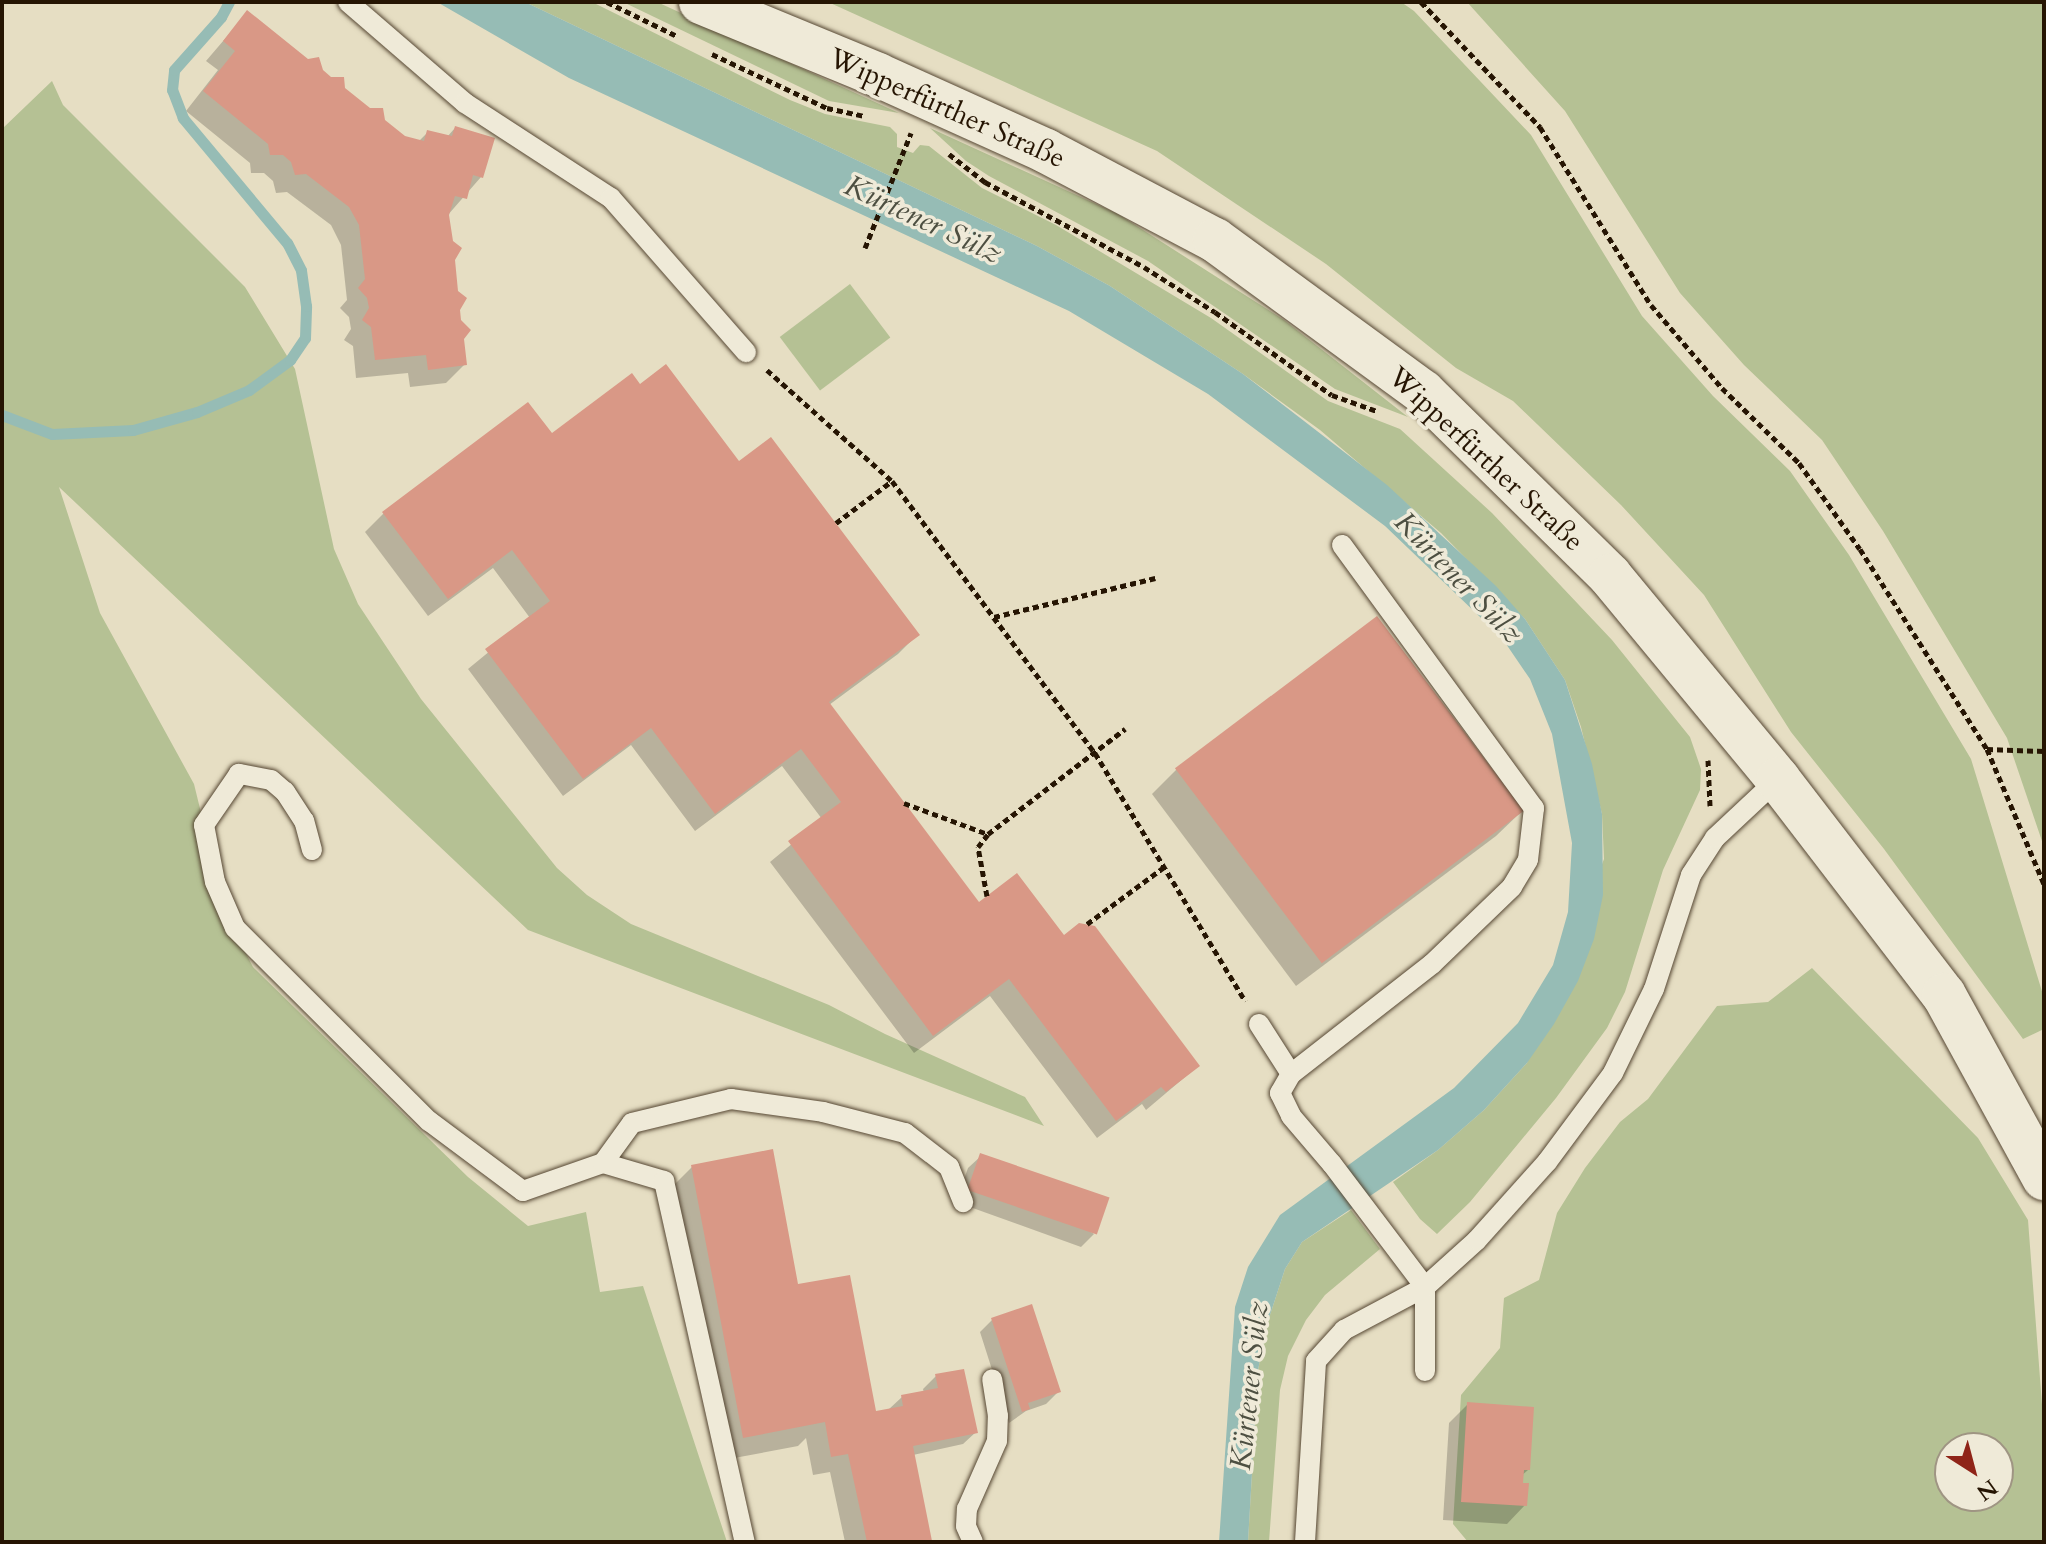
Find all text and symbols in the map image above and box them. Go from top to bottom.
street label: Wipperfürther Straße [824,41,1070,175]
water label: Kürtener Sülz [839,168,1007,272]
street label: Wipperfürther Straße [1381,360,1591,558]
water label: Kürtener Sülz [1386,505,1530,651]
water label: Kürtener Sülz [1223,1300,1277,1472]
north arrow [1934,1432,2014,1512]
text: N [1970,1472,2003,1508]

